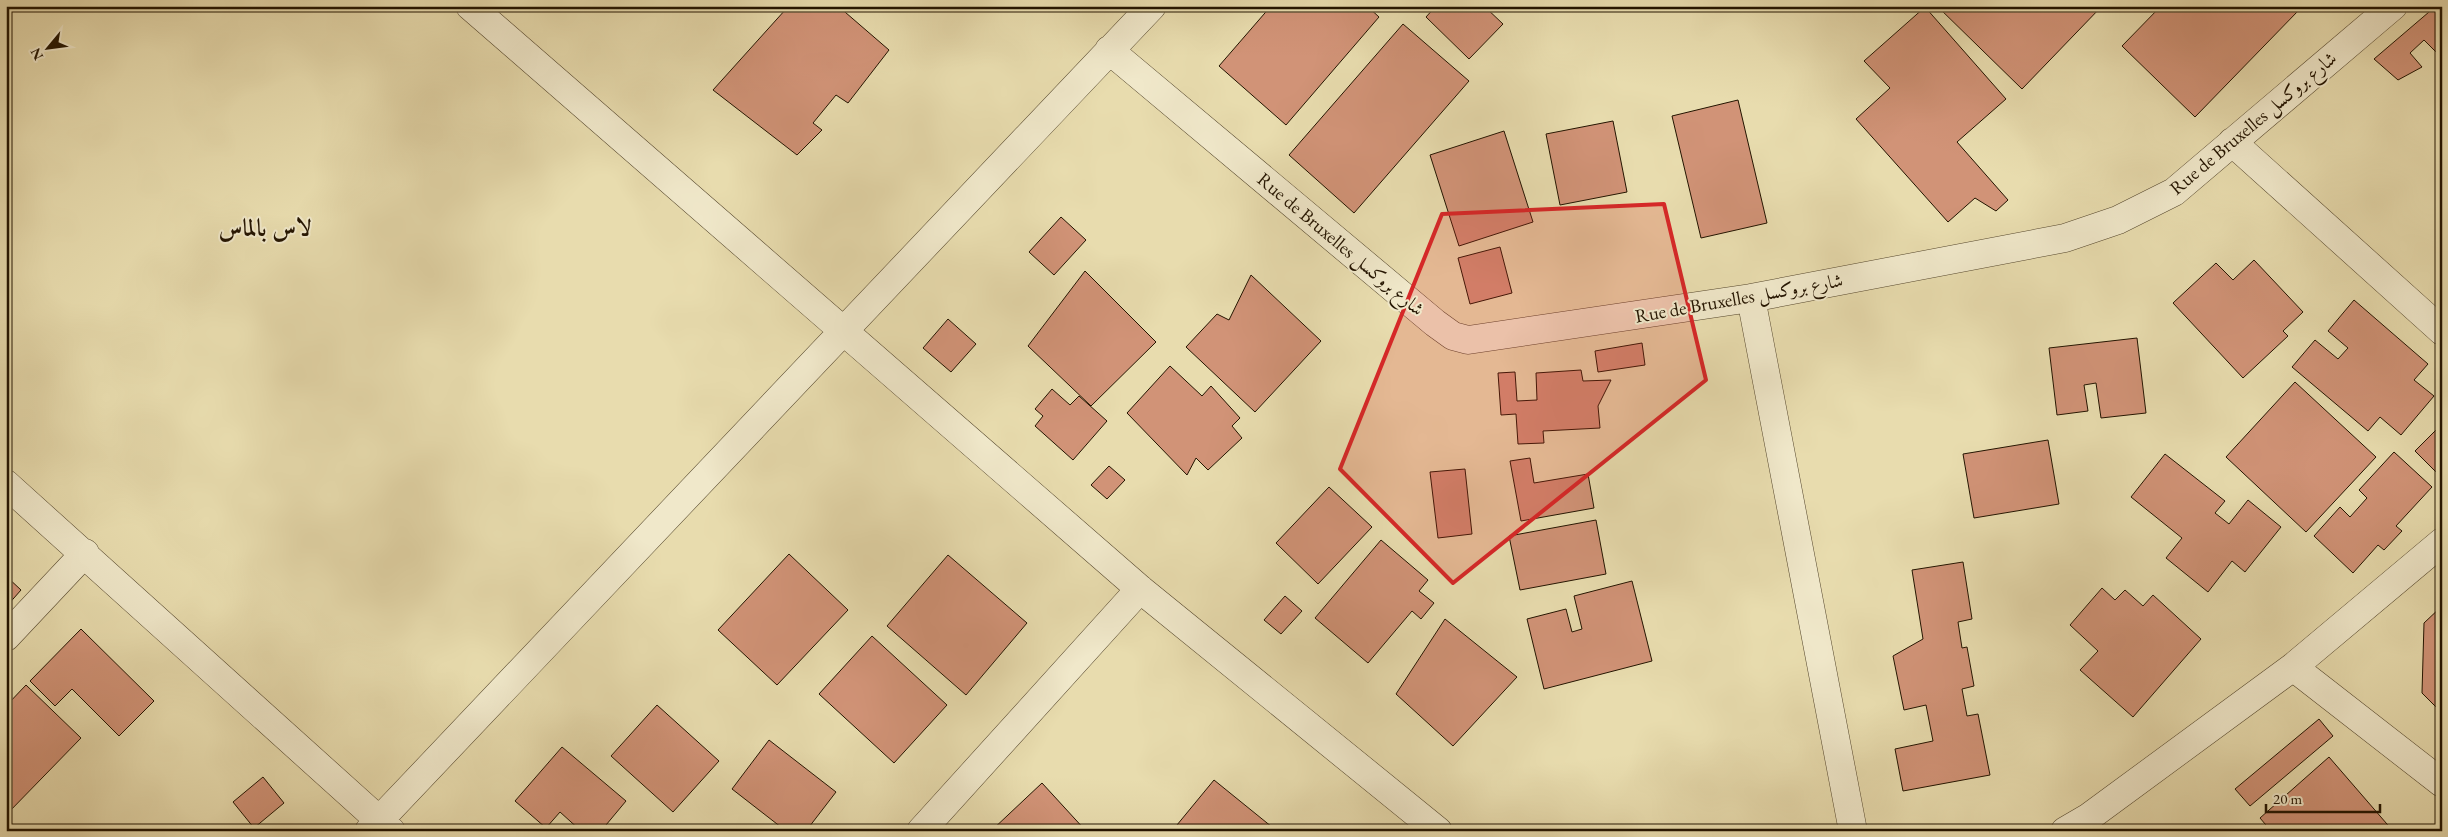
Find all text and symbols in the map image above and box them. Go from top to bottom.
north arrow [22,22,72,72]
text: N [26,44,47,64]
street label: Rue de Bruxelles شارع بروكسل [2164,46,2344,203]
street label: Rue de Bruxelles شارع بروكسل [1250,167,1430,324]
district label: لاس بالماس [219,212,311,243]
street label: Rue de Bruxelles شارع بروكسل [1633,267,1846,332]
scale bar [2266,782,2379,814]
text: 20 m [2273,789,2302,808]

